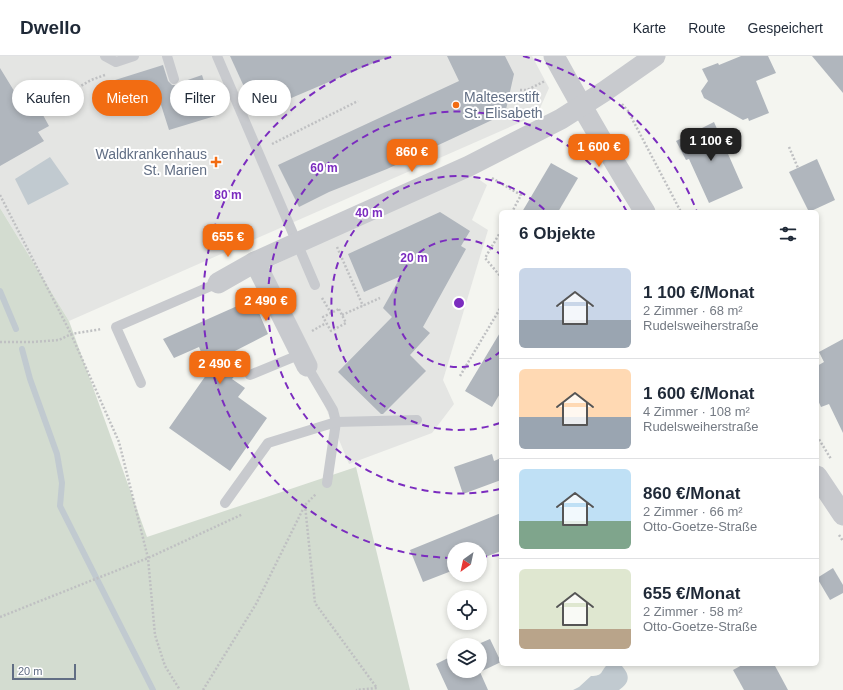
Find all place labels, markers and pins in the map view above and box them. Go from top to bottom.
place label: Malteserstift St. Elisabeth [464,89,543,121]
marker: Malteserstift St. Elisabeth [451,100,461,110]
pin: 1 100 € [674,128,748,162]
pin: 1 600 € [562,134,636,168]
pin: 860 € [384,139,440,173]
place label: Waldkrankenhaus St. Marien [95,146,207,178]
marker: Waldkrankenhaus St. Marien [210,156,222,168]
pin: 655 € [200,224,256,258]
pin: 2 490 € [229,288,303,322]
centre of rings [452,296,466,310]
pin: 2 490 € [183,351,257,385]

